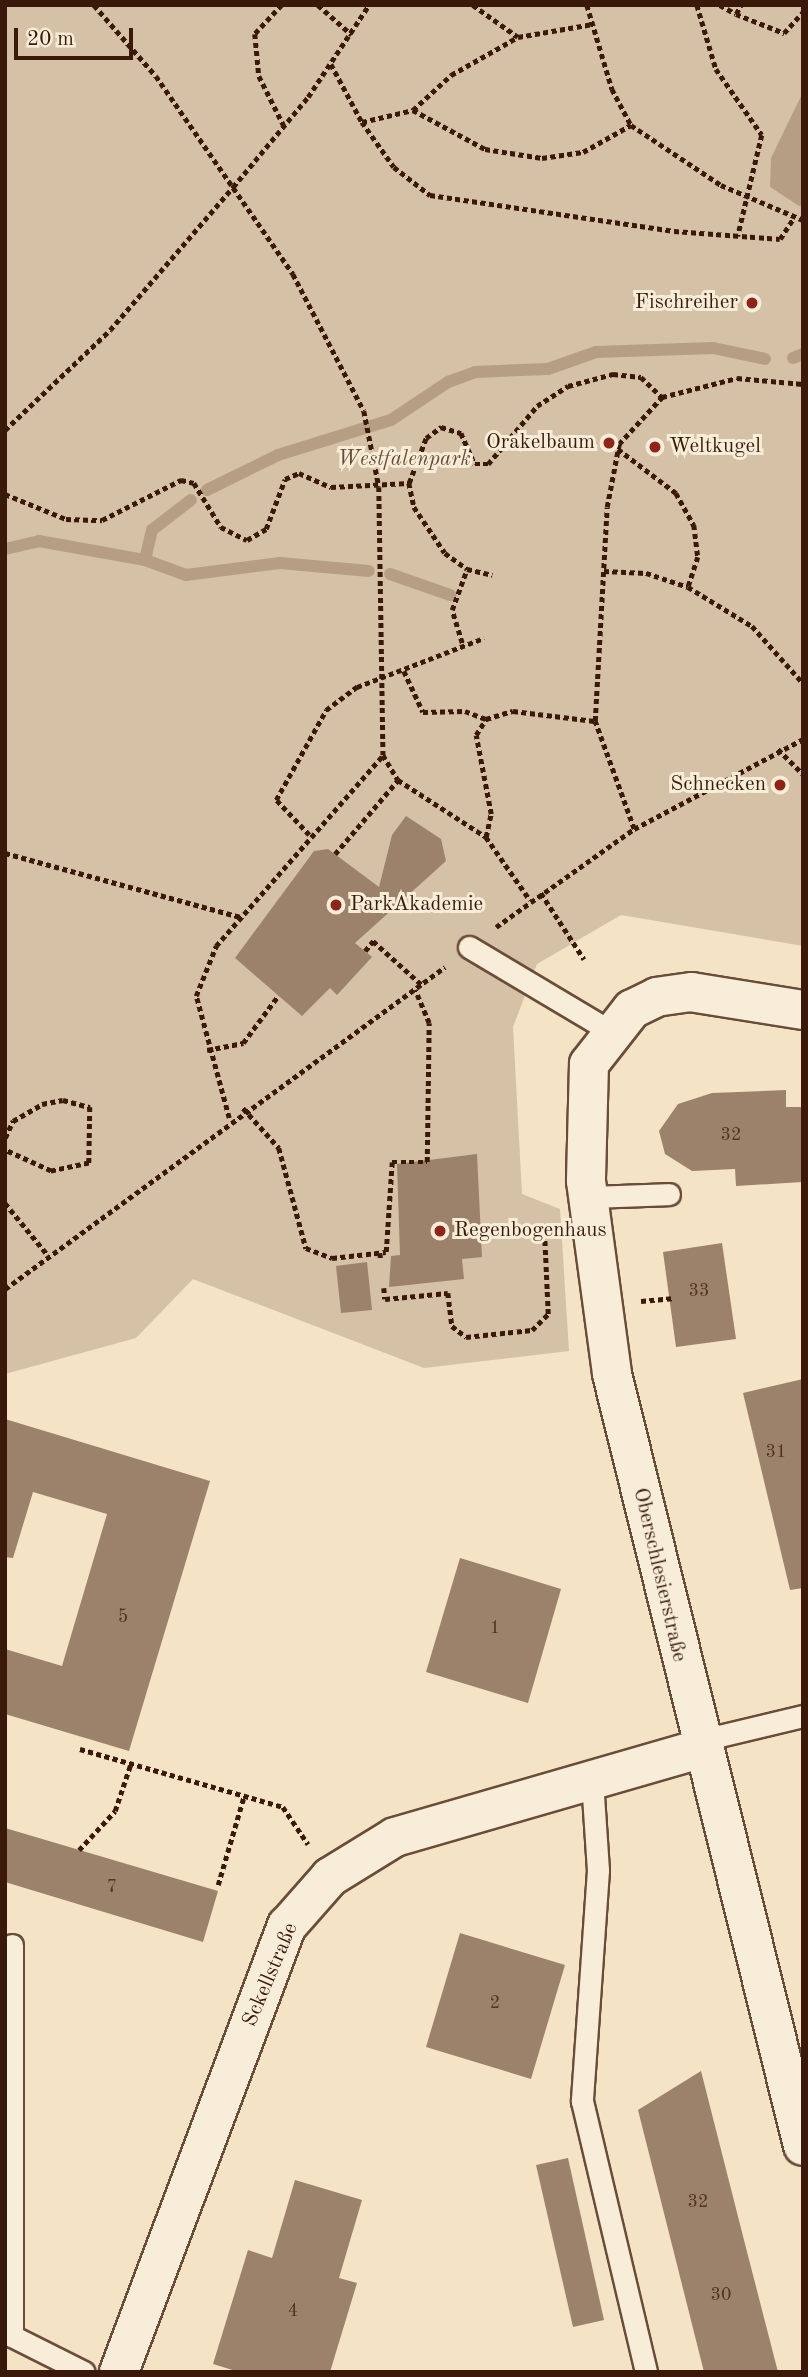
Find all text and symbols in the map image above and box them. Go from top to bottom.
scale bar [18,14,136,58]
text: 20 m [27,29,74,50]
place label: Fischreiher [635,290,738,316]
marker: Fischreiher [744,295,760,311]
place label: Orakelbaum [486,430,595,456]
place label: Weltkugel [669,434,761,460]
marker: Orakelbaum [601,435,617,451]
marker: Weltkugel [647,439,663,455]
park label: Westfalenpark [337,447,471,473]
place label: Schnecken [670,772,766,798]
marker: Schnecken [772,777,788,793]
place label: ParkAkademie [350,892,483,918]
marker: ParkAkademie [328,897,344,913]
house number: 32 [721,1124,741,1146]
place label: Regenbogenhaus [454,1218,607,1244]
marker: Regenbogenhaus [432,1223,448,1239]
house number: 33 [689,1280,709,1302]
house number: 31 [766,1441,786,1463]
street label: Oberschlesierstraße [627,1485,691,1665]
house number: 5 [118,1606,128,1628]
house number: 1 [490,1617,500,1639]
house number: 7 [107,1876,117,1898]
street label: Sckellstraße [238,1919,304,2031]
house number: 2 [490,1992,500,2014]
house number: 32 [688,2191,708,2213]
house number: 30 [711,2284,731,2306]
house number: 4 [288,2300,298,2322]

